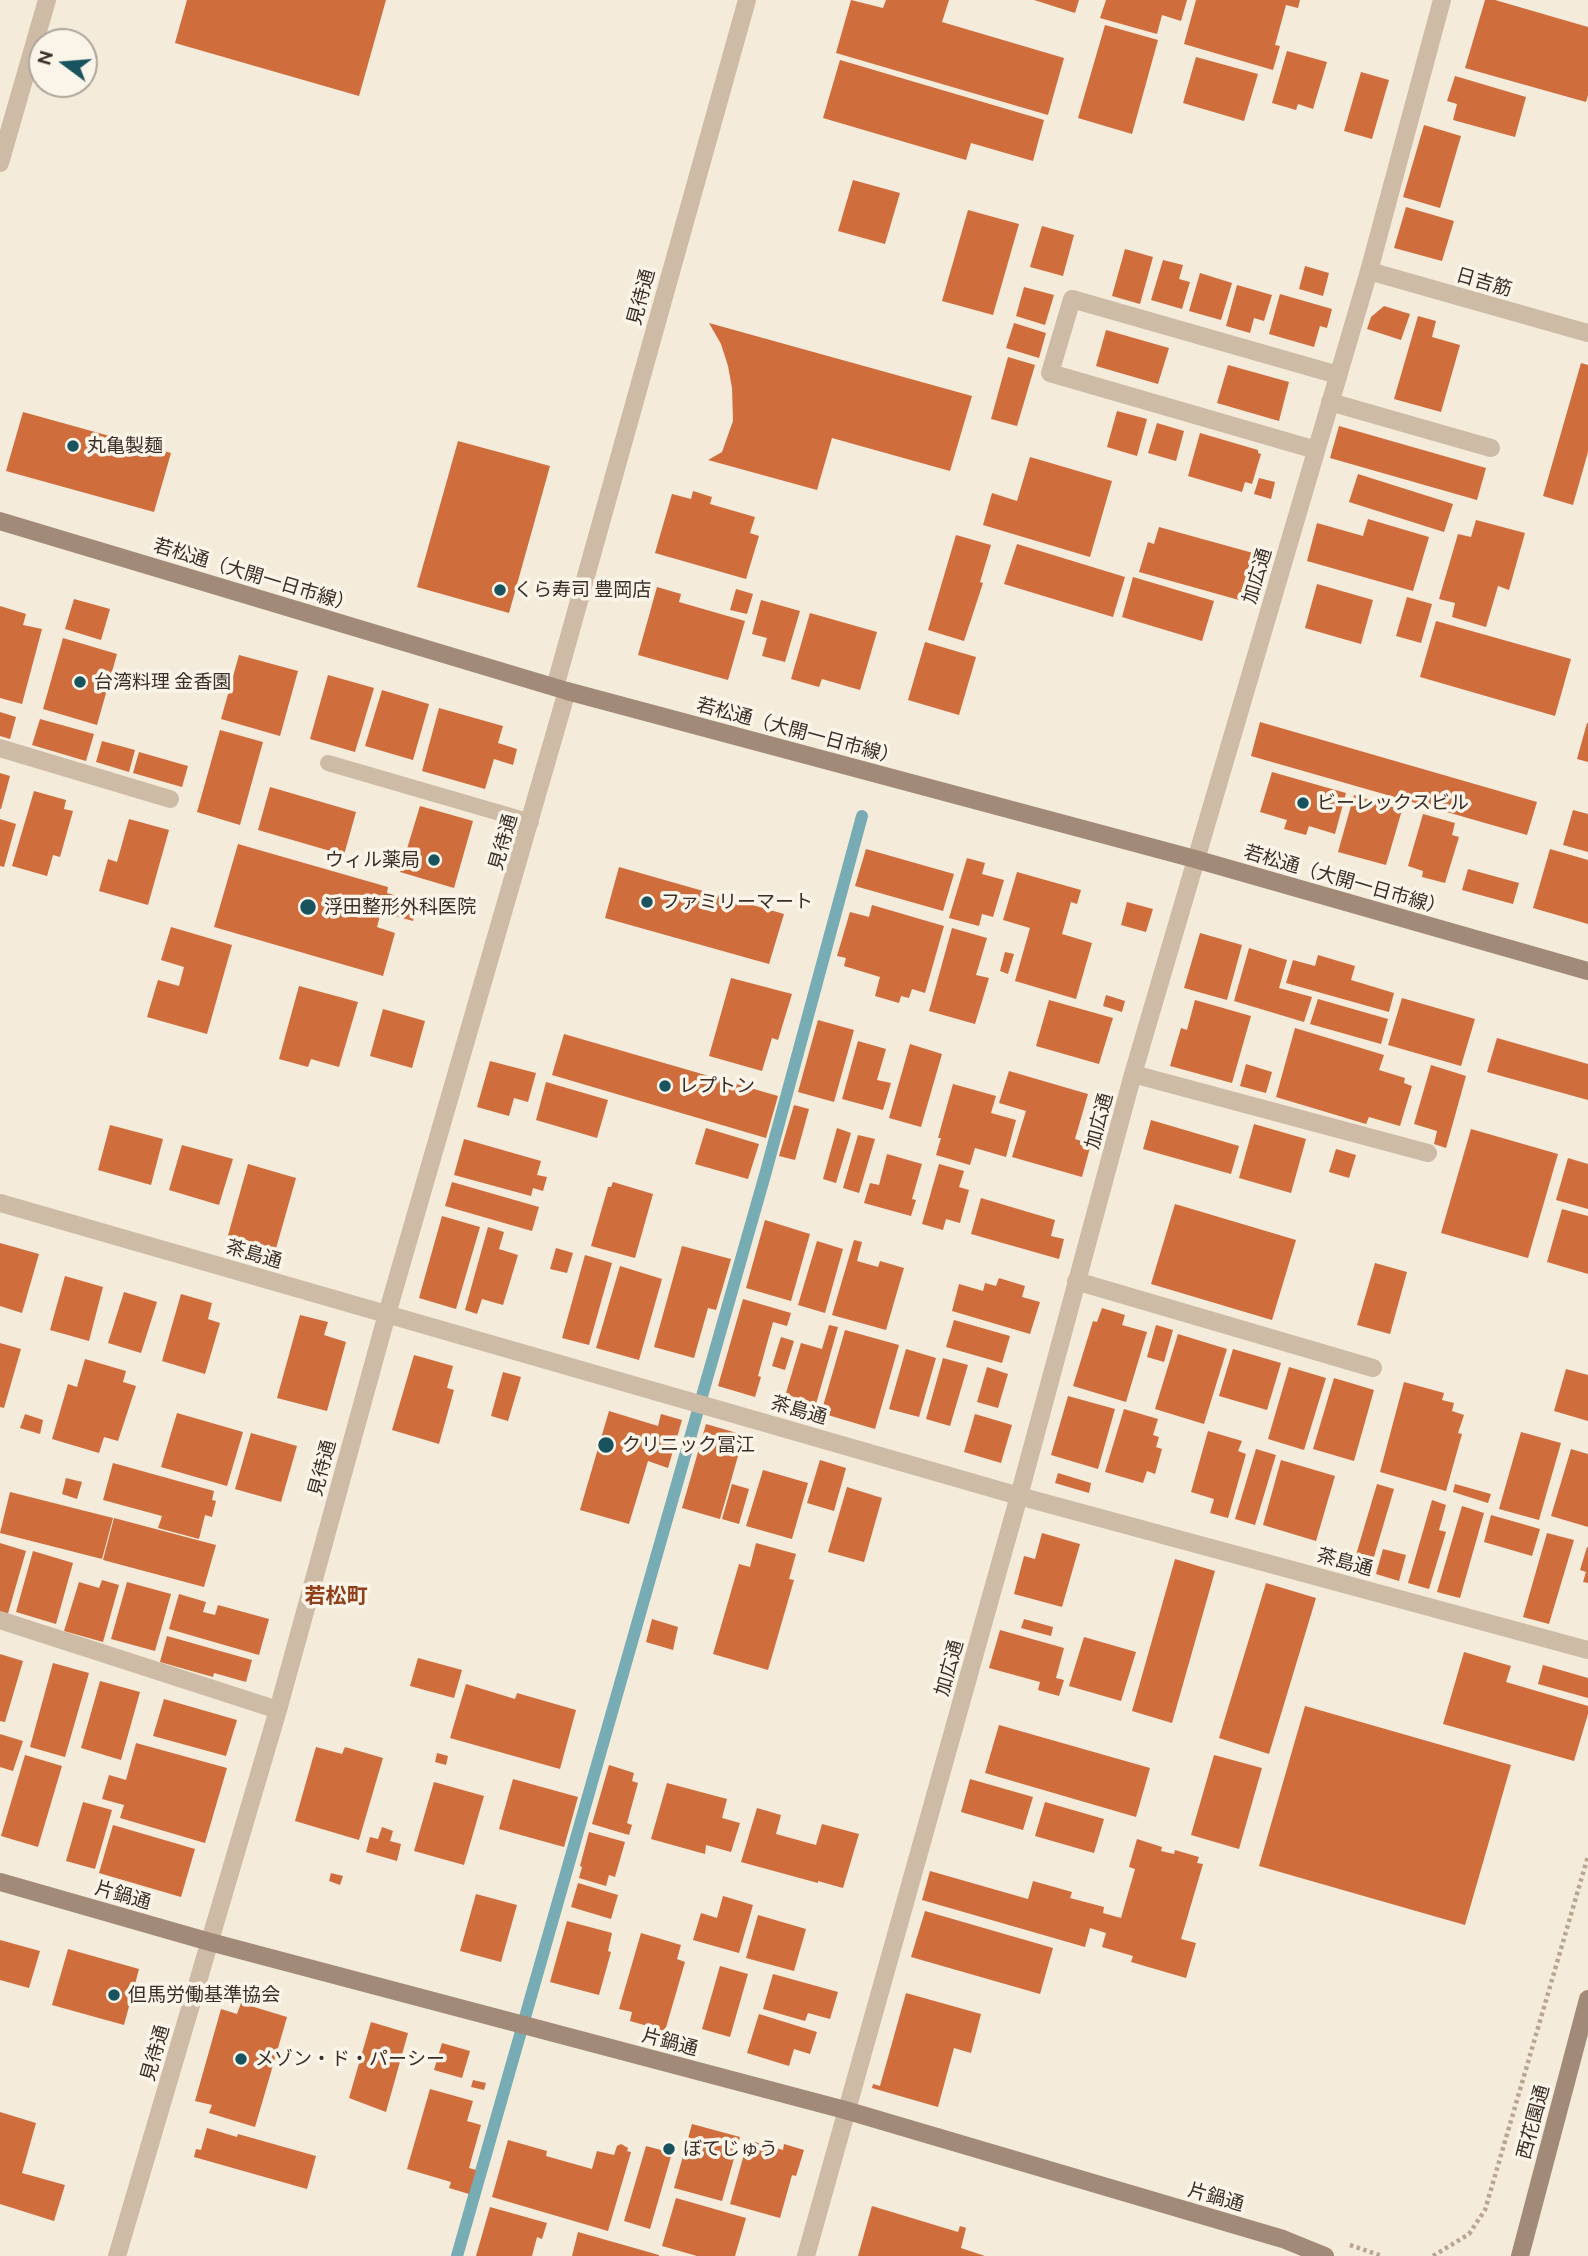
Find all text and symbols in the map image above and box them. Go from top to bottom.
north arrow [28,28,98,98]
text: N [32,48,57,68]
street label: 日吉筋 [1453,263,1515,301]
street label: 見待通 [623,267,659,327]
place label: 丸亀製麺 [87,435,163,457]
marker: 丸亀製麺 [65,438,81,454]
street label: 若松通（大開一日市線） [151,534,357,616]
street label: 加広通 [1238,545,1276,607]
place label: くら寿司 豊岡店 [514,579,651,601]
marker: くら寿司 豊岡店 [492,582,508,598]
place label: 台湾料理 金香園 [94,671,231,693]
marker: 台湾料理 金香園 [72,674,88,690]
street label: 若松通（大開一日市線） [694,693,902,769]
place label: ビーレックスビル [1317,792,1469,814]
marker: ビーレックスビル [1295,795,1311,811]
street label: 見待通 [484,811,522,873]
street label: 若松通（大開一日市線） [1241,840,1449,920]
place label: ウィル薬局 [325,849,420,871]
marker: ウィル薬局 [426,852,442,868]
place label: ファミリーマート [661,891,813,913]
marker: ファミリーマート [639,894,655,910]
place label: 浮田整形外科医院 [324,896,476,918]
marker: 浮田整形外科医院 [298,897,318,917]
place label: レプトン [679,1075,755,1097]
marker: レプトン [657,1078,673,1094]
street label: 加広通 [1081,1091,1117,1151]
street label: 茶島通 [223,1235,285,1273]
street label: 茶島通 [768,1391,830,1429]
place label: クリニック冨江 [622,1434,755,1456]
marker: クリニック冨江 [596,1435,616,1455]
street label: 見待通 [304,1438,340,1498]
street label: 茶島通 [1315,1544,1375,1580]
district label: 若松町 [305,1583,367,1609]
street label: 加広通 [930,1637,968,1699]
street label: 片鍋通 [92,1876,154,1914]
place label: 但馬労働基準協会 [128,1984,280,2006]
marker: 但馬労働基準協会 [106,1987,122,2003]
street label: 見待通 [136,2022,174,2084]
street label: 片鍋通 [640,2024,700,2060]
place label: メゾン・ド・パーシー [255,2048,445,2070]
marker: メゾン・ド・パーシー [233,2051,249,2067]
street label: 西花園通 [1512,2082,1554,2162]
place label: ぼてじゅう [683,2138,778,2160]
marker: ぼてじゅう [661,2141,677,2157]
street label: 片鍋通 [1185,2178,1247,2216]

